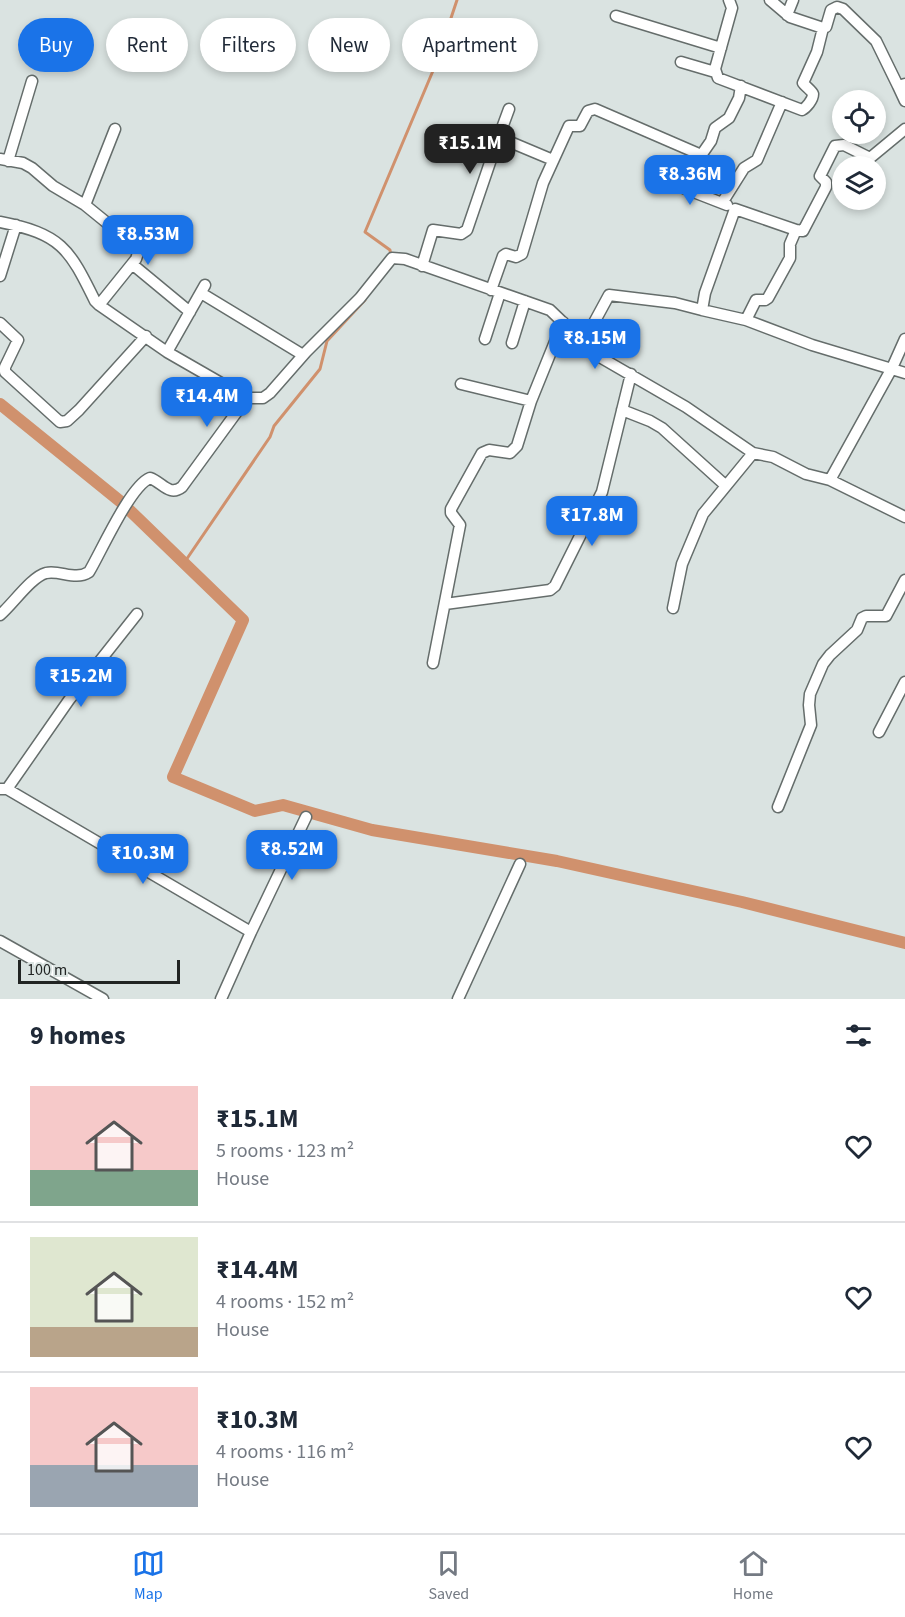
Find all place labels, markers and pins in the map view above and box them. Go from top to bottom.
pin: ₹15.1M [421,124,519,175]
pin: ₹8.36M [641,155,739,206]
pin: ₹8.53M [99,215,197,266]
pin: ₹8.15M [546,319,644,370]
pin: ₹14.4M [158,377,256,428]
pin: ₹17.8M [543,496,641,547]
pin: ₹15.2M [32,657,130,708]
pin: ₹8.52M [243,830,341,881]
pin: ₹10.3M [94,834,192,885]

